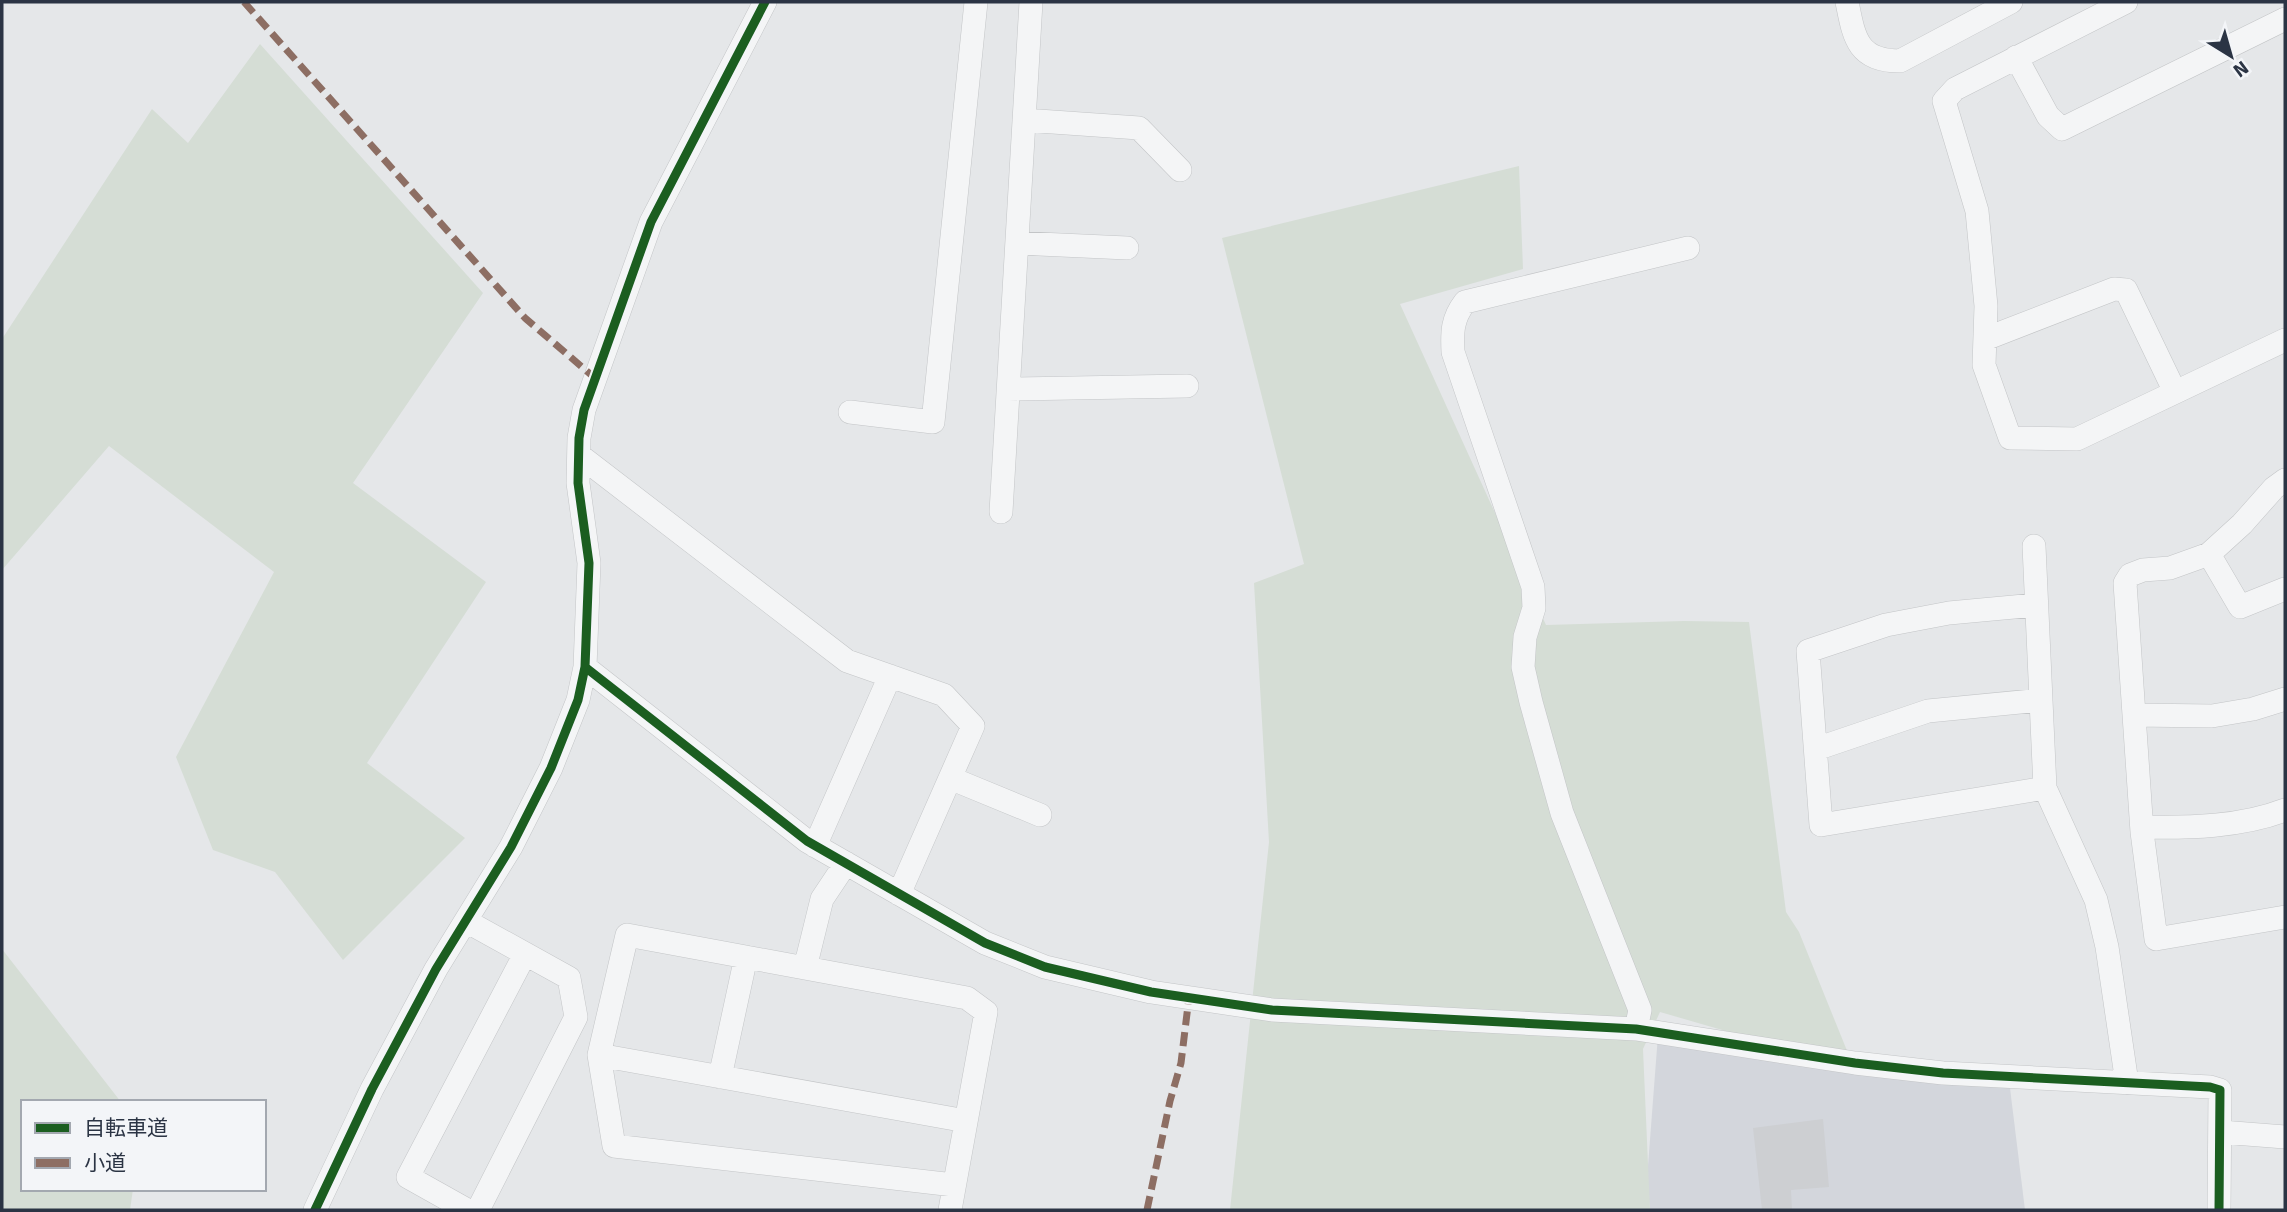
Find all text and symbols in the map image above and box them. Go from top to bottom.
north arrow [2196,21,2266,91]
text: N [2228,55,2253,82]
legend [21,1100,266,1191]
text: 自転車道 [84,1115,168,1141]
text: 小道 [84,1150,126,1176]

